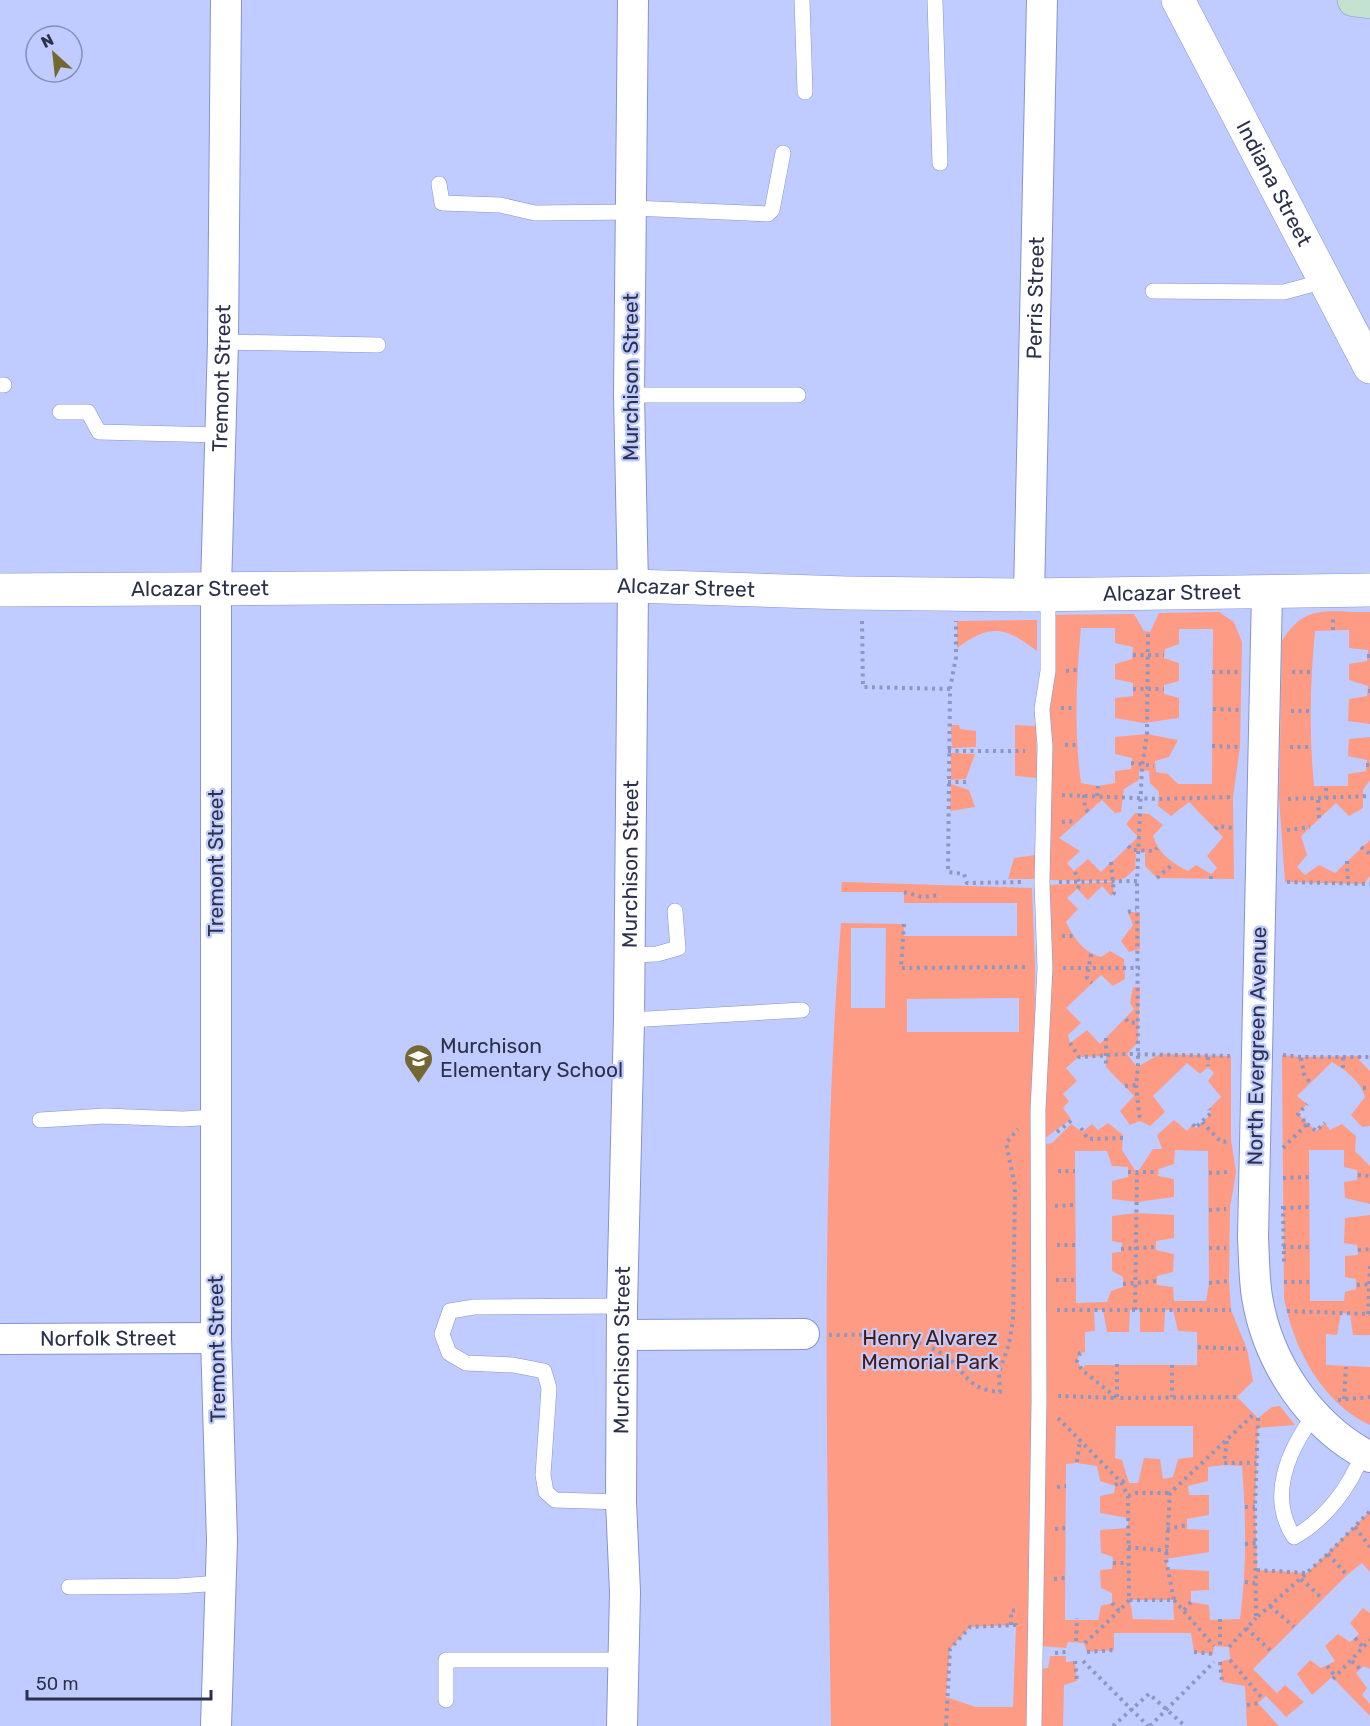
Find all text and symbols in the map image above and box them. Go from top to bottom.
north arrow [24,24,84,84]
text: N [38,30,57,52]
street label: Indiana Street [1231,116,1317,250]
street label: Perris Street [1021,236,1049,360]
street label: Murchison Street [618,293,643,461]
street label: Tremont Street [207,304,235,452]
street label: Alcazar Street [617,573,755,602]
street label: Alcazar Street [131,575,269,601]
street label: Alcazar Street [1103,579,1241,606]
street label: Murchison Street [617,780,643,948]
street label: Tremont Street [203,789,228,937]
street label: North Evergreen Avenue [1242,926,1271,1166]
place label: Murchison Elementary School [440,1033,623,1082]
school or university icon: Murchison Elementary School [403,1042,435,1084]
street label: Murchison Street [608,1266,635,1434]
street label: Tremont Street [203,1275,230,1423]
street label: Norfolk Street [40,1325,176,1351]
park label: Henry Alvarez Memorial Park [861,1325,999,1374]
scale bar [27,1663,212,1701]
text: 50 m [36,1673,79,1695]

